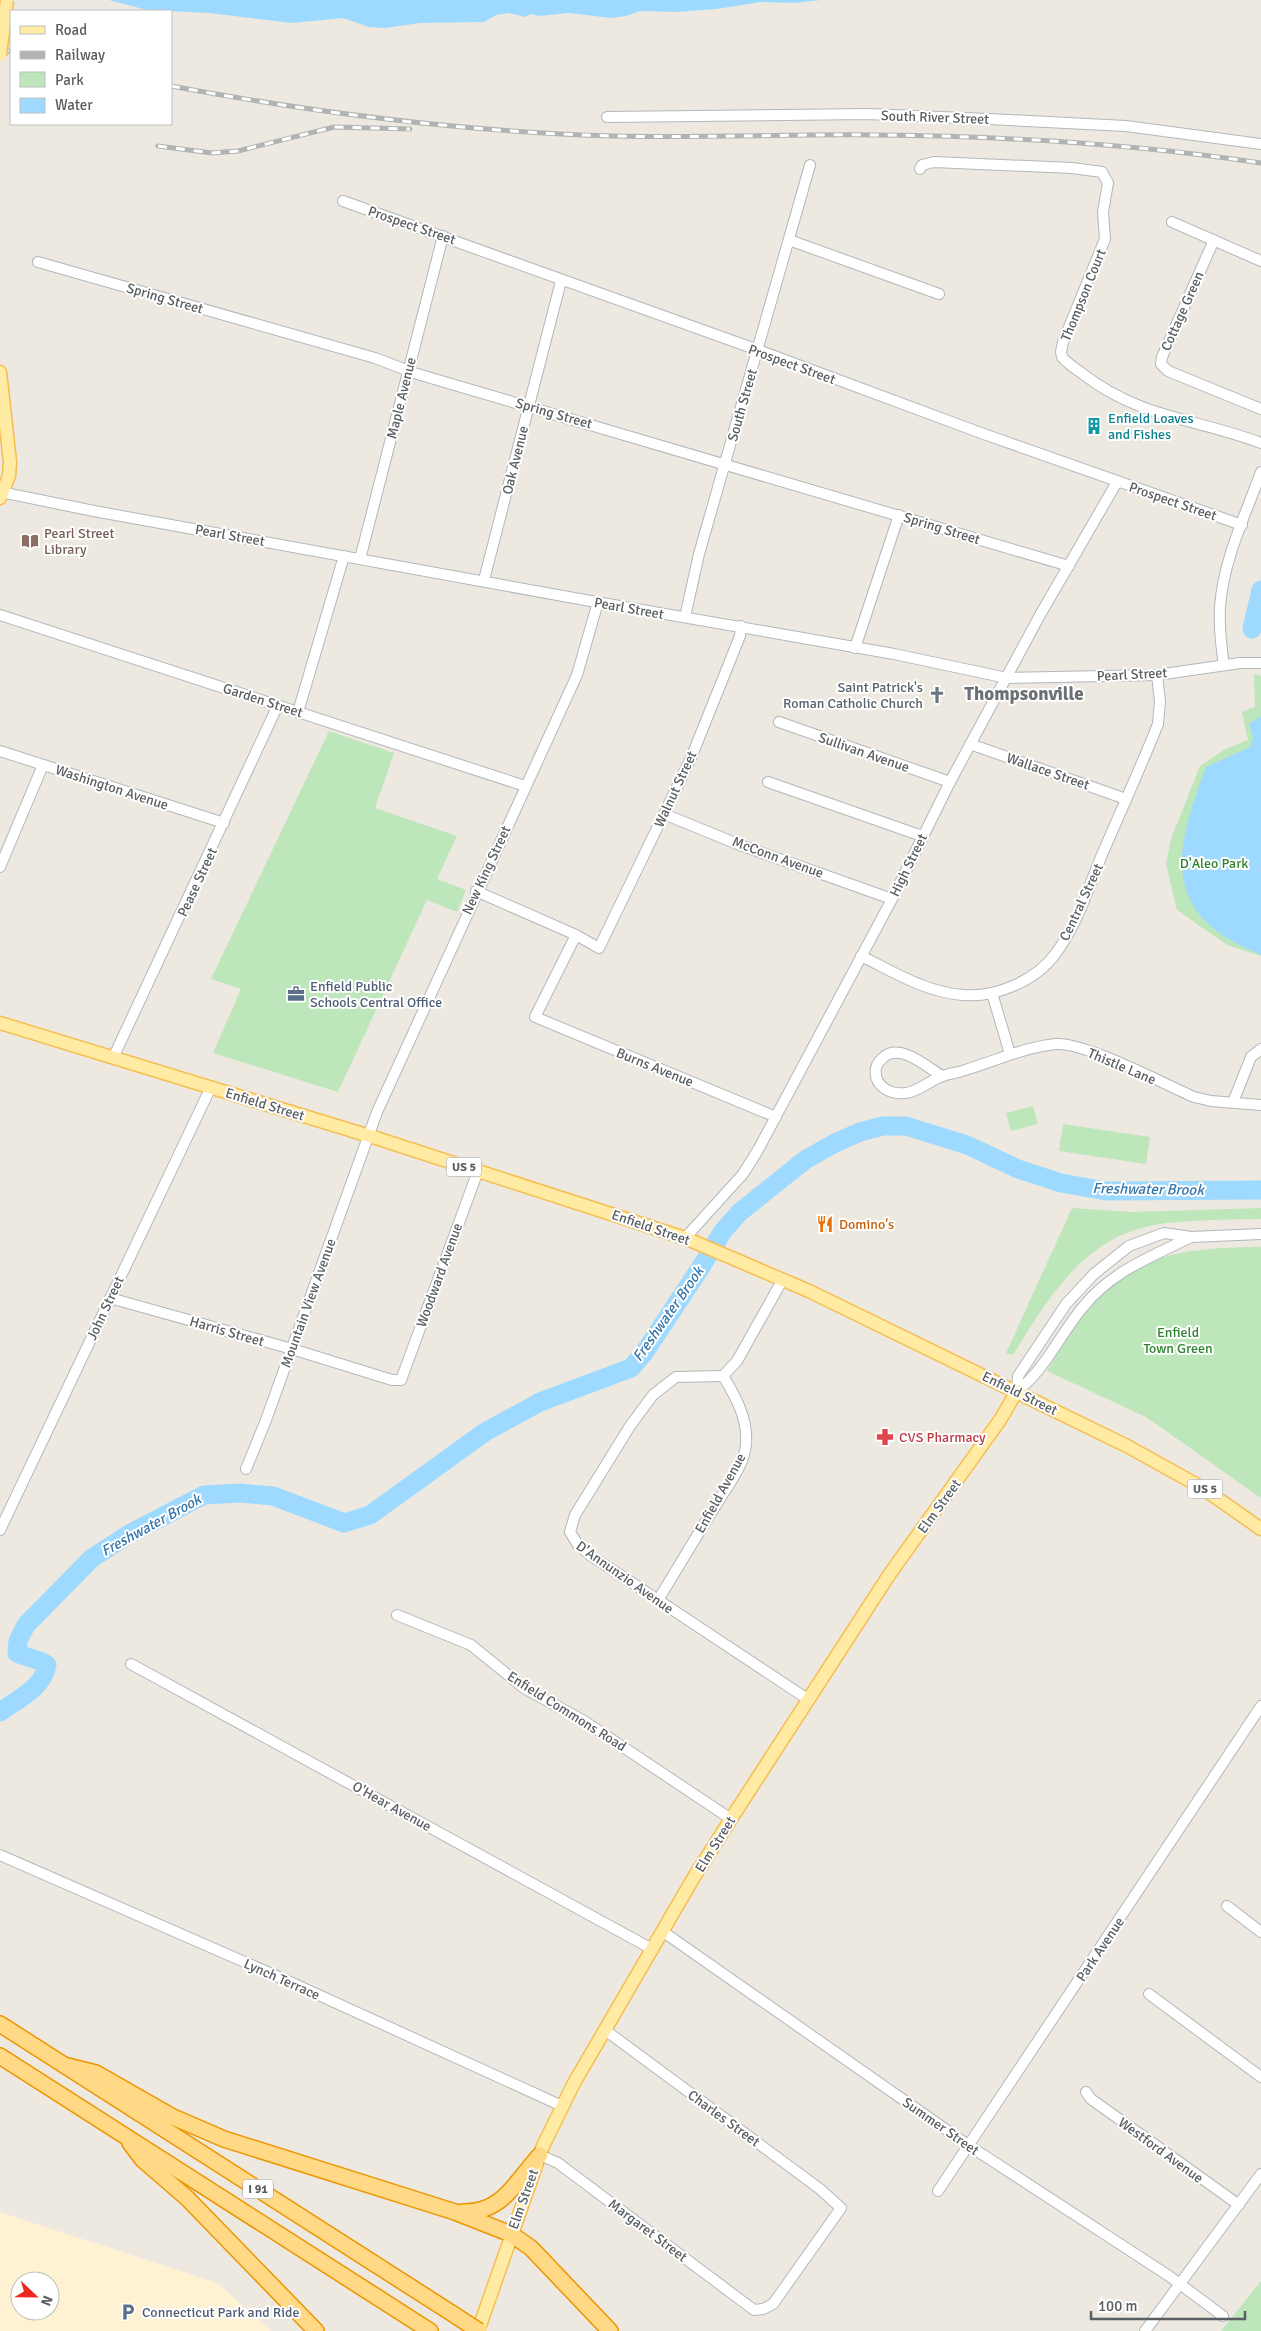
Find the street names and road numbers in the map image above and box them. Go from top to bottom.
street label: South River Street [881,107,989,128]
street label: Prospect Street [366,203,458,248]
street label: Thompson Court [1057,246,1110,344]
street label: Cottage Green [1157,269,1208,354]
street label: Spring Street [125,279,205,318]
street label: Prospect Street [746,341,838,388]
street label: Maple Avenue [383,355,420,441]
street label: South Street [724,367,761,443]
street label: Spring Street [514,394,594,433]
street label: Oak Avenue [499,424,532,496]
street label: Prospect Street [1127,479,1219,524]
street label: Spring Street [902,509,982,548]
street label: Pearl Street [194,521,266,550]
street label: Pearl Street [593,594,665,623]
street label: Pearl Street [1096,664,1168,685]
street label: Garden Street [221,680,305,721]
street label: Sullivan Avenue [816,729,912,776]
street label: Walnut Street [650,748,701,830]
street label: Wallace Street [1004,749,1092,794]
street label: Washington Avenue [53,761,170,814]
street label: New King Street [458,823,515,917]
street label: High Street [886,831,931,899]
street label: McConn Avenue [730,833,826,882]
street label: Pease Street [174,845,221,919]
street label: Central Street [1056,861,1107,944]
street label: Burns Avenue [614,1044,696,1091]
street label: Thistle Lane [1085,1045,1158,1088]
street label: Enfield Street [223,1084,306,1125]
road number: US 5 [446,1158,482,1176]
street label: Enfield Street [609,1206,692,1249]
street label: Woodward Avenue [413,1221,466,1330]
street label: Mountain View Avenue [277,1236,340,1370]
street label: John Street [83,1274,128,1343]
street label: Harris Street [188,1313,266,1350]
street label: Enfield Street [979,1368,1060,1419]
street label: Enfield Avenue [691,1450,749,1536]
street label: Elm Street [914,1476,965,1537]
road number: US 5 [1188,1480,1222,1498]
street label: D'Annunzio Avenue [573,1537,677,1617]
street label: Enfield Commons Road [504,1668,629,1755]
street label: O'Hear Avenue [349,1778,434,1835]
street label: Elm Street [692,1813,739,1875]
street label: Park Avenue [1073,1914,1128,1985]
street label: Lynch Terrace [241,1955,323,2004]
street label: Charles Street [684,2087,763,2150]
street label: Summer Street [899,2094,982,2159]
street label: Westford Avenue [1115,2114,1206,2187]
street label: Elm Street [505,2167,542,2232]
road number: I 91 [243,2180,273,2198]
street label: Margaret Street [605,2195,691,2266]

